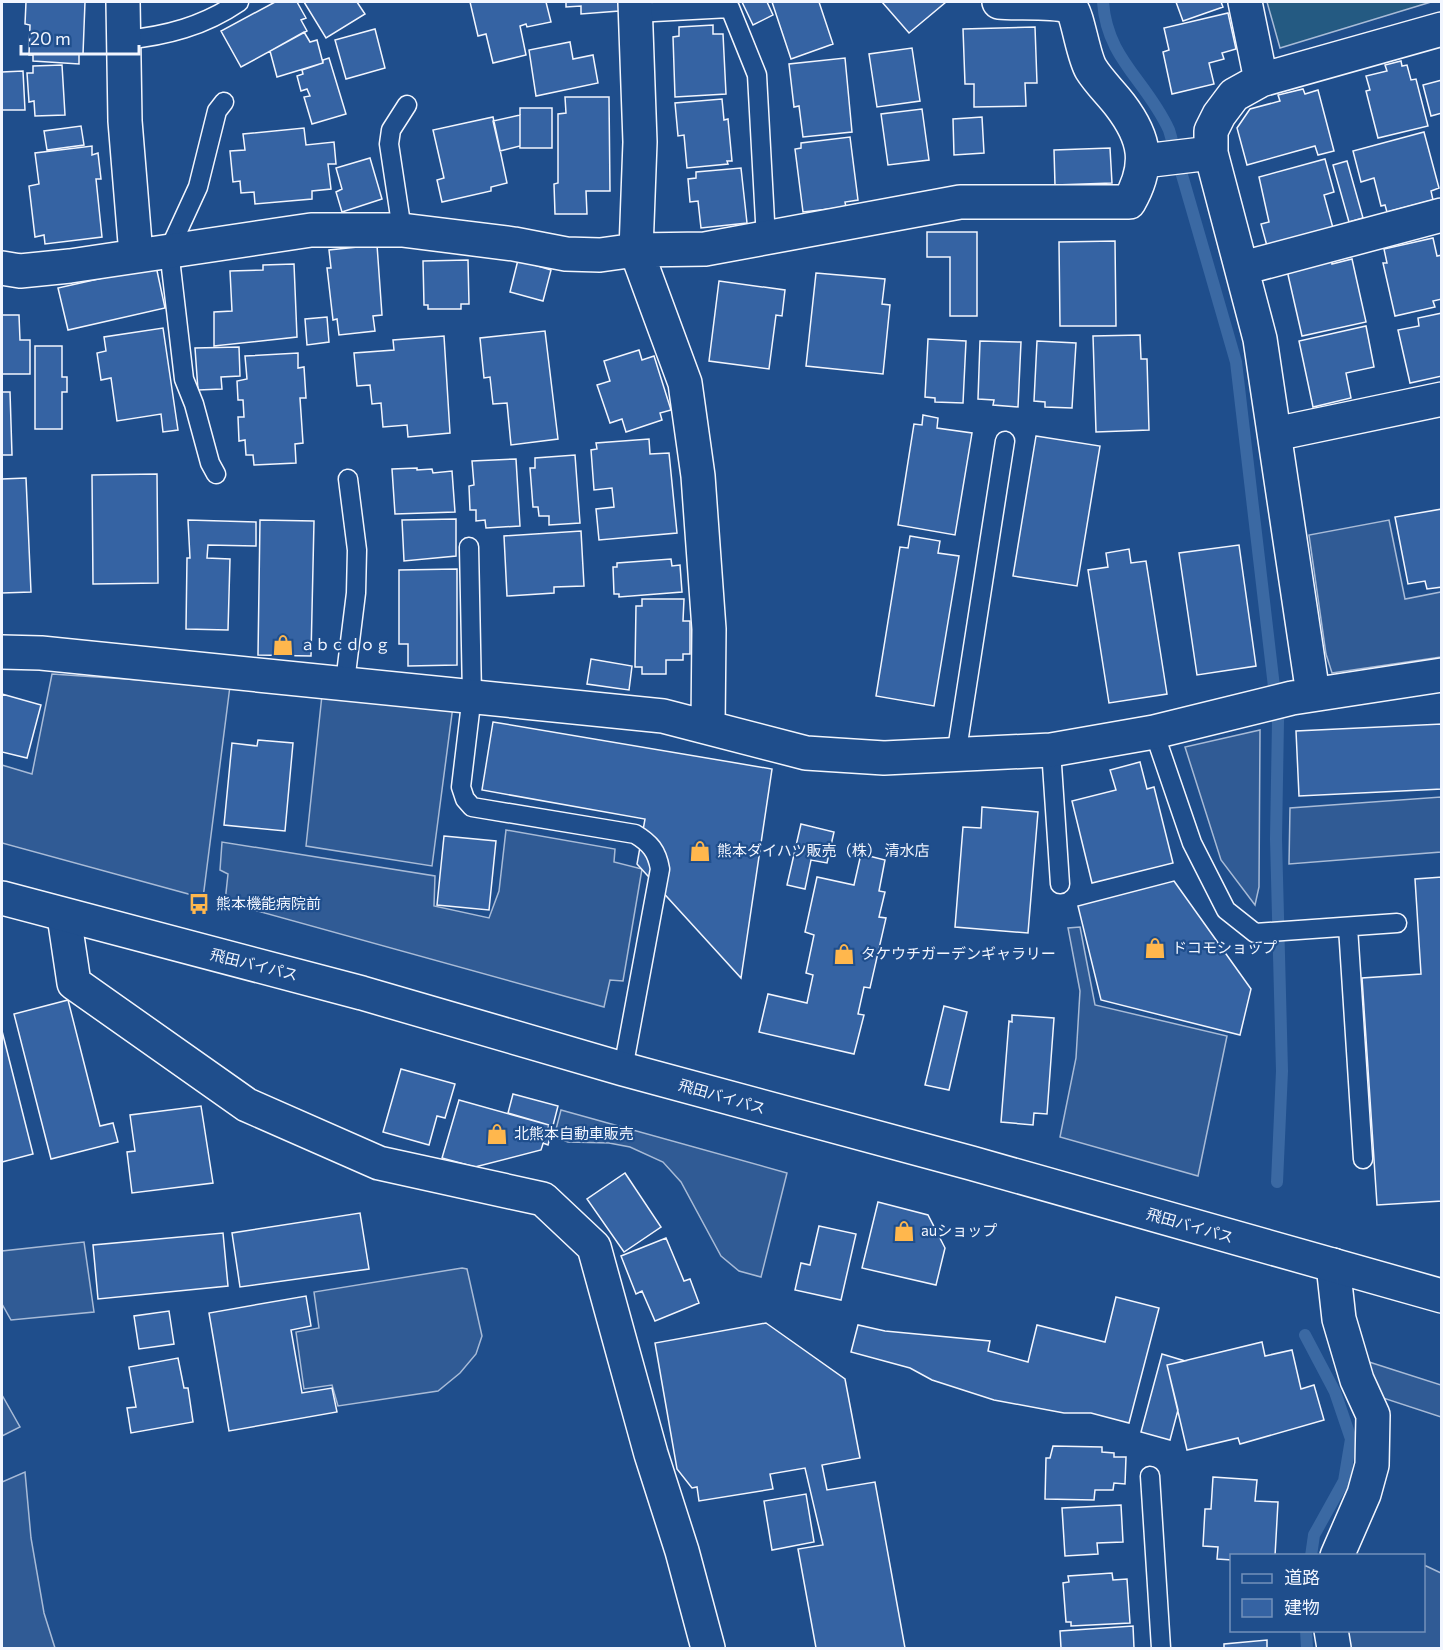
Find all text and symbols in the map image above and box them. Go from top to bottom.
scale bar [21,18,140,56]
text: 20 m [30,27,71,49]
shop icon: ａｂｃｄｏｇ [271,633,295,657]
place label: ａｂｃｄｏｇ [300,635,390,654]
shop icon: 熊本ダイハツ販売（株） 清水店 [688,839,712,863]
place label: 熊本ダイハツ販売（株） 清水店 [717,841,930,859]
bus stop icon: 熊本機能病院前 [187,892,211,916]
place label: 熊本機能病院前 [216,894,321,912]
shop icon: ドコモショップ [1143,936,1167,960]
place label: ドコモショップ [1172,938,1277,956]
shop icon: タケウチガーデンギャラリー [832,942,856,966]
street label: 飛田バイパス [209,944,300,984]
place label: タケウチガーデンギャラリー [861,944,1056,962]
street label: 飛田バイパス [677,1075,768,1117]
shop icon: 北熊本自動車販売 [485,1122,509,1146]
place label: 北熊本自動車販売 [514,1124,634,1142]
street label: 飛田バイパス [1145,1204,1236,1246]
shop icon: auショップ [892,1219,916,1243]
place label: auショップ [921,1221,997,1239]
legend [1230,1554,1425,1632]
text: 道路 [1284,1566,1320,1588]
text: 建物 [1284,1596,1320,1618]

